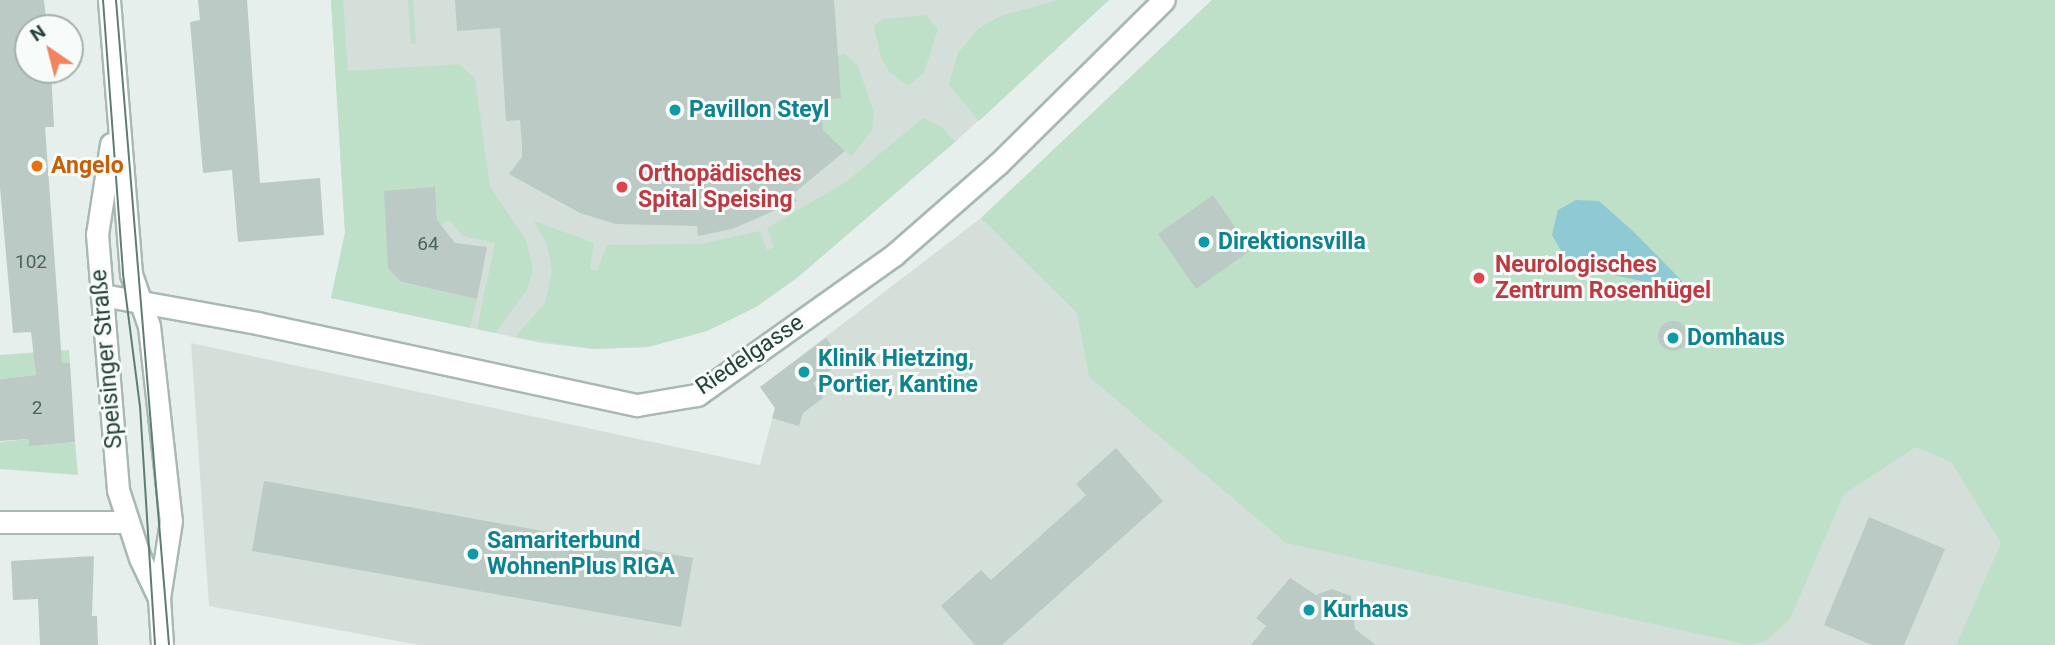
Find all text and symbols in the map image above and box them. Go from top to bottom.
north arrow [14,14,84,84]
text: N [26,20,50,46]
place label: Pavillon Steyl [689,96,829,124]
marker: Pavillon Steyl [667,102,683,118]
place label: Angelo [51,152,124,180]
marker: Angelo [29,158,45,174]
place label: Orthopädisches Spital Speising [638,160,802,214]
marker: Orthopädisches Spital Speising [612,177,632,197]
place label: Direktionsvilla [1218,228,1366,256]
house number: 64 [417,233,439,255]
marker: Direktionsvilla [1196,234,1212,250]
house number: 102 [15,251,47,273]
place label: Neurologisches Zentrum Rosenhügel [1495,251,1711,305]
street label: Speisinger Straße [85,268,129,450]
marker: Neurologisches Zentrum Rosenhügel [1469,268,1489,288]
street label: Riedelgasse [691,309,809,401]
place label: Domhaus [1687,324,1785,352]
marker: Domhaus [1665,330,1681,346]
place label: Klinik Hietzing, Portier, Kantine [818,345,978,399]
marker: Klinik Hietzing, Portier, Kantine [796,364,812,380]
house number: 2 [32,397,42,419]
place label: Samariterbund WohnenPlus RIGA [487,527,675,581]
marker: Samariterbund WohnenPlus RIGA [465,546,481,562]
place label: Kurhaus [1323,596,1409,624]
marker: Kurhaus [1301,602,1317,618]

